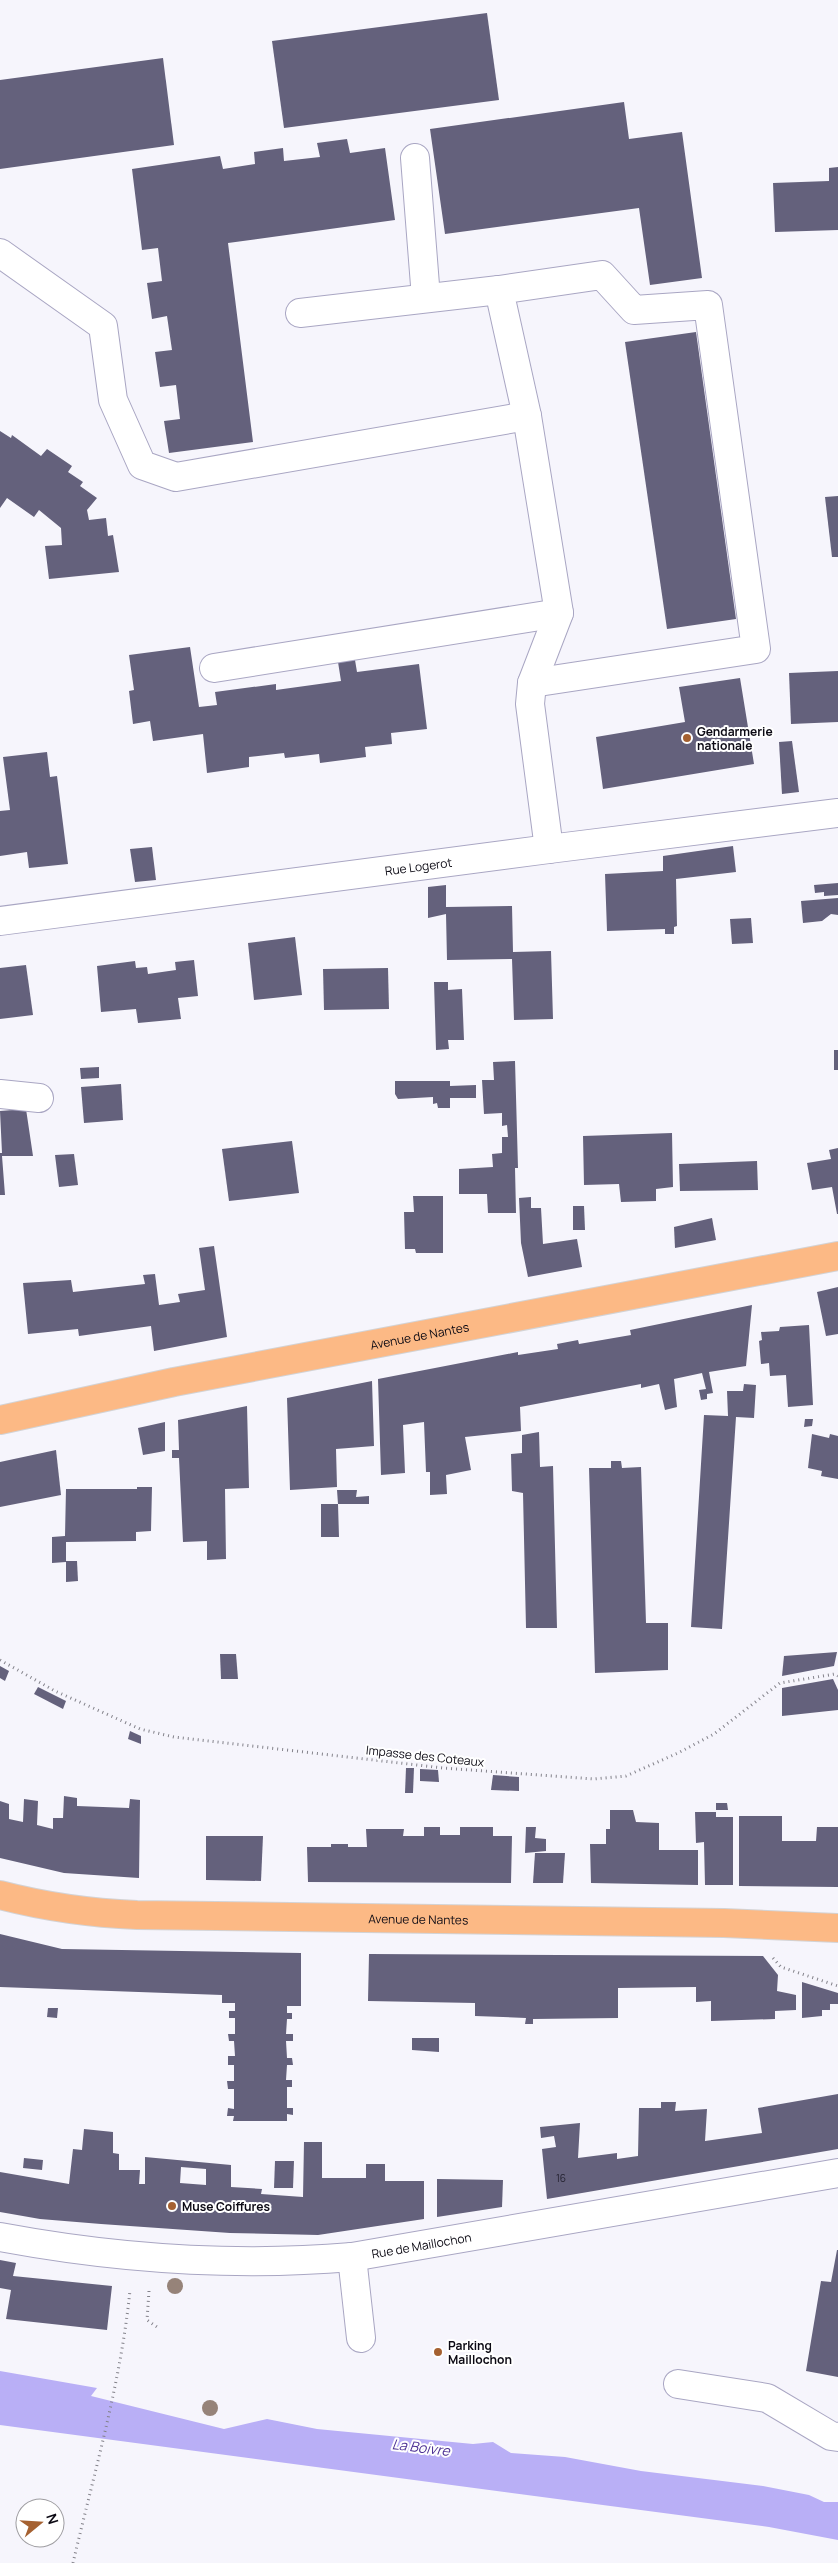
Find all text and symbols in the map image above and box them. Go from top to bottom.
place label: Gendarmerie nationale [697,723,773,754]
marker: Gendarmerie nationale [681,732,693,744]
street label: Rue Logerot [384,853,453,879]
street label: Avenue de Nantes [369,1318,470,1353]
street label: Impasse des Coteaux [365,1741,486,1771]
street label: Avenue de Nantes [368,1910,468,1928]
house number: 16 [556,2171,566,2185]
place label: Muse Coiffures [182,2198,271,2215]
marker: Muse Coiffures [166,2200,178,2212]
street label: Rue de Maillochon [370,2228,473,2262]
place label: Parking Maillochon [448,2337,512,2368]
marker: Parking Maillochon [432,2346,444,2358]
water label: La Boivre [391,2434,452,2460]
north arrow [15,2498,65,2548]
text: N [42,2511,63,2527]

